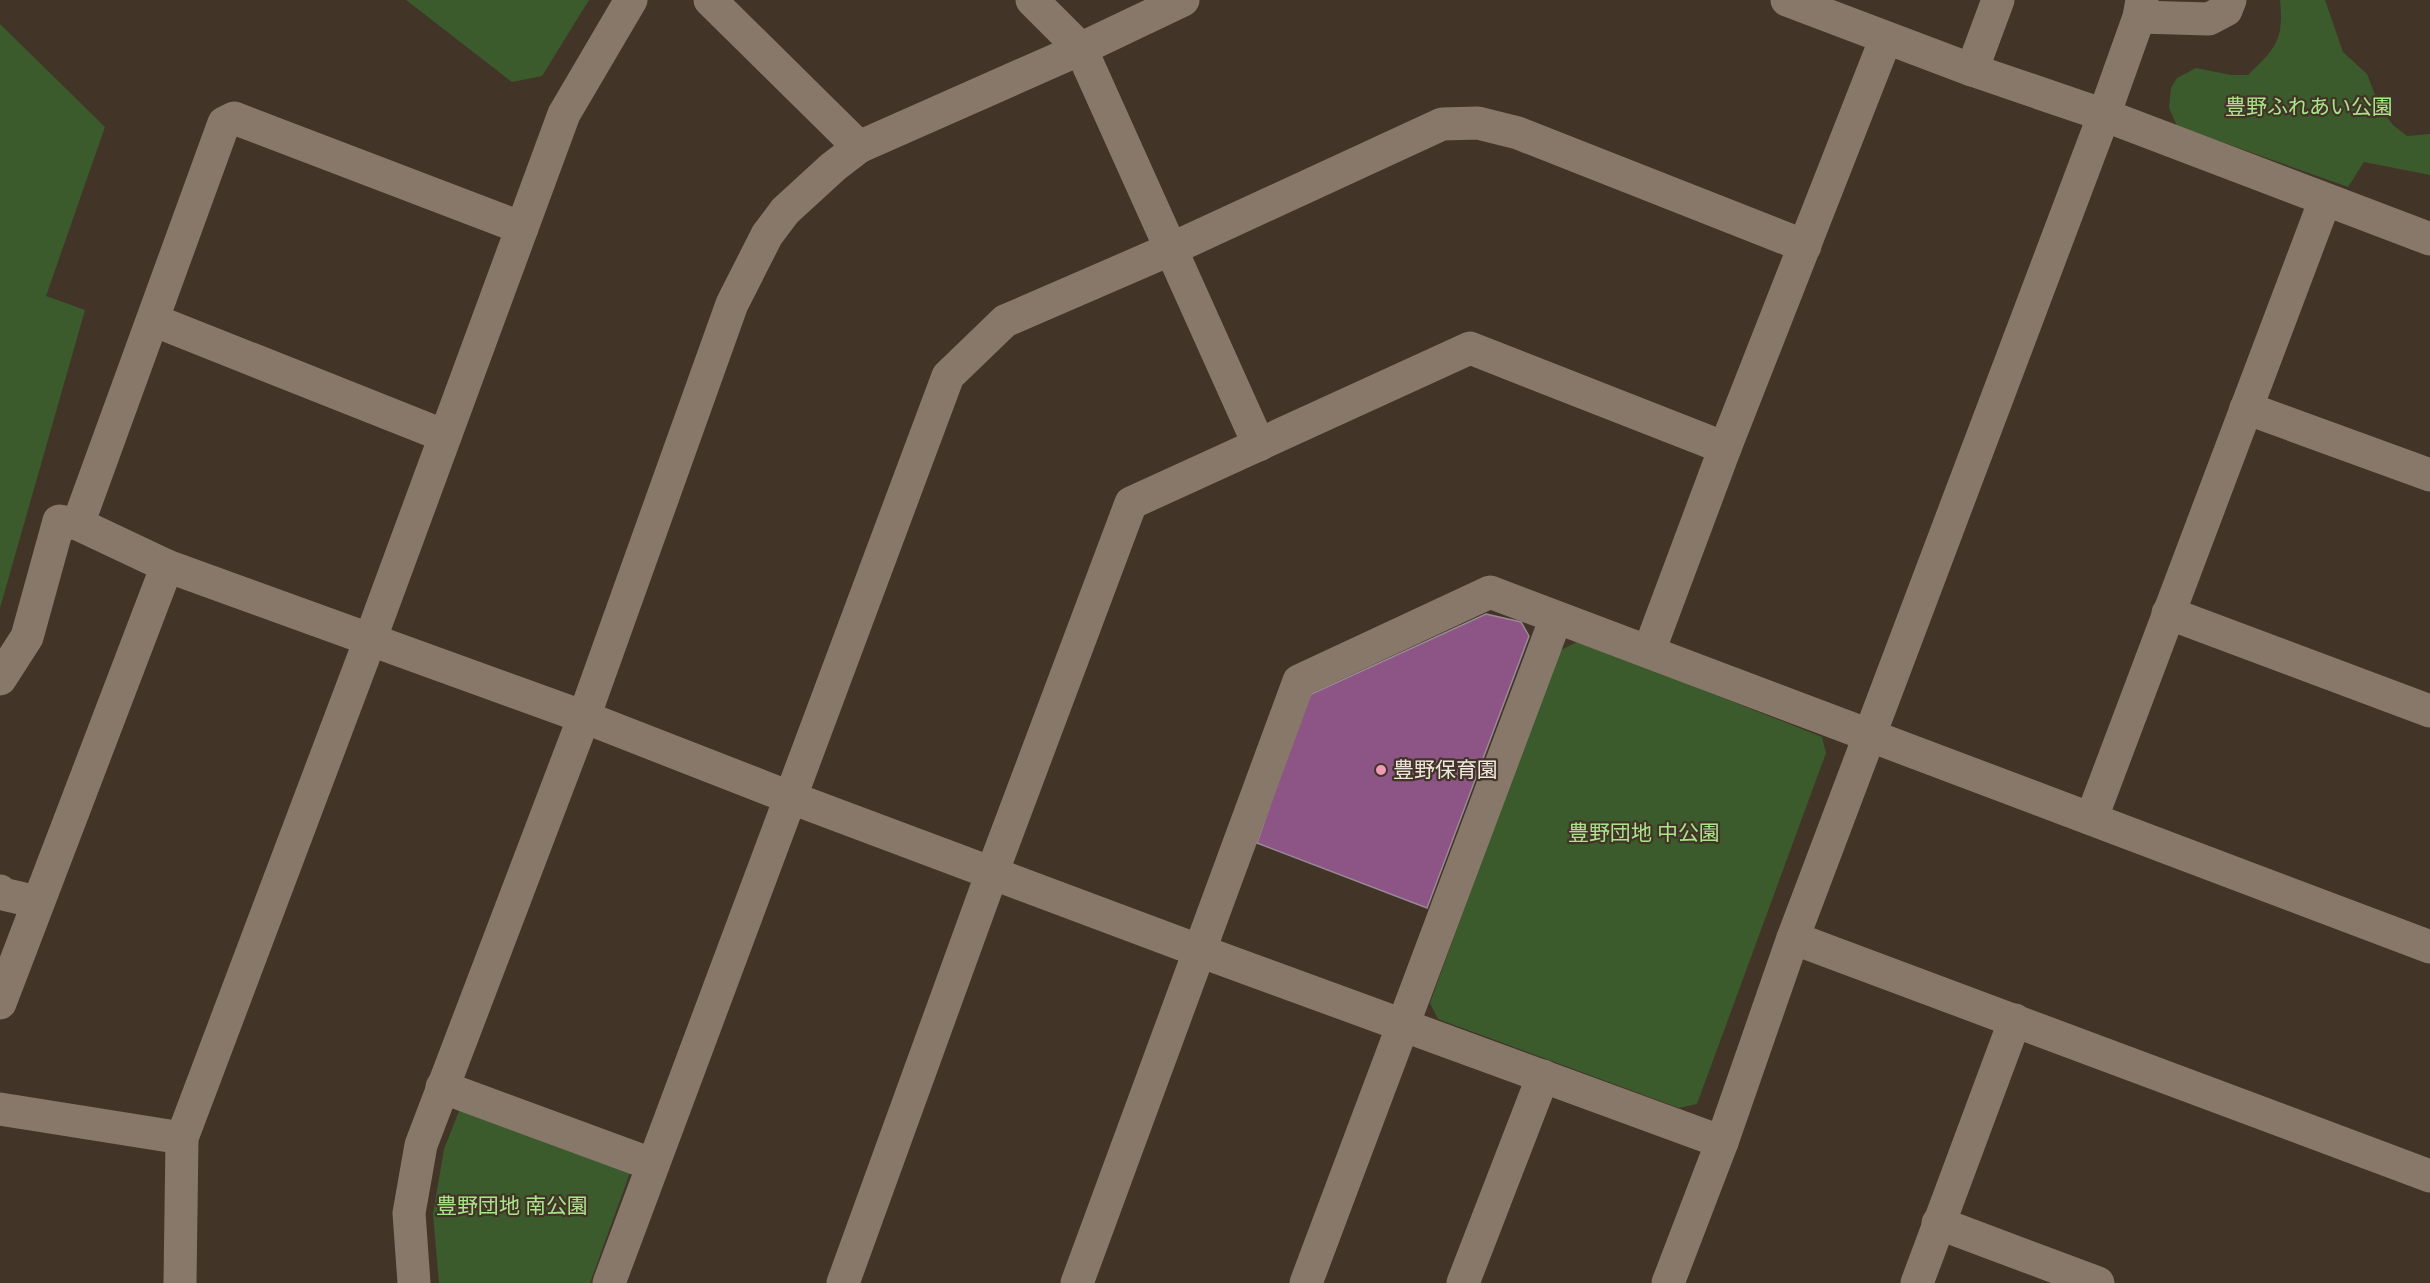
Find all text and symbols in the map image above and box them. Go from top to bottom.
park label: 豊野ふれあい公園 [2225,95,2393,119]
place label: 豊野保育園 [1393,758,1498,782]
marker: 豊野保育園 [1374,763,1388,777]
park label: 豊野団地 中公園 [1568,821,1720,845]
park label: 豊野団地 南公園 [436,1194,588,1218]

